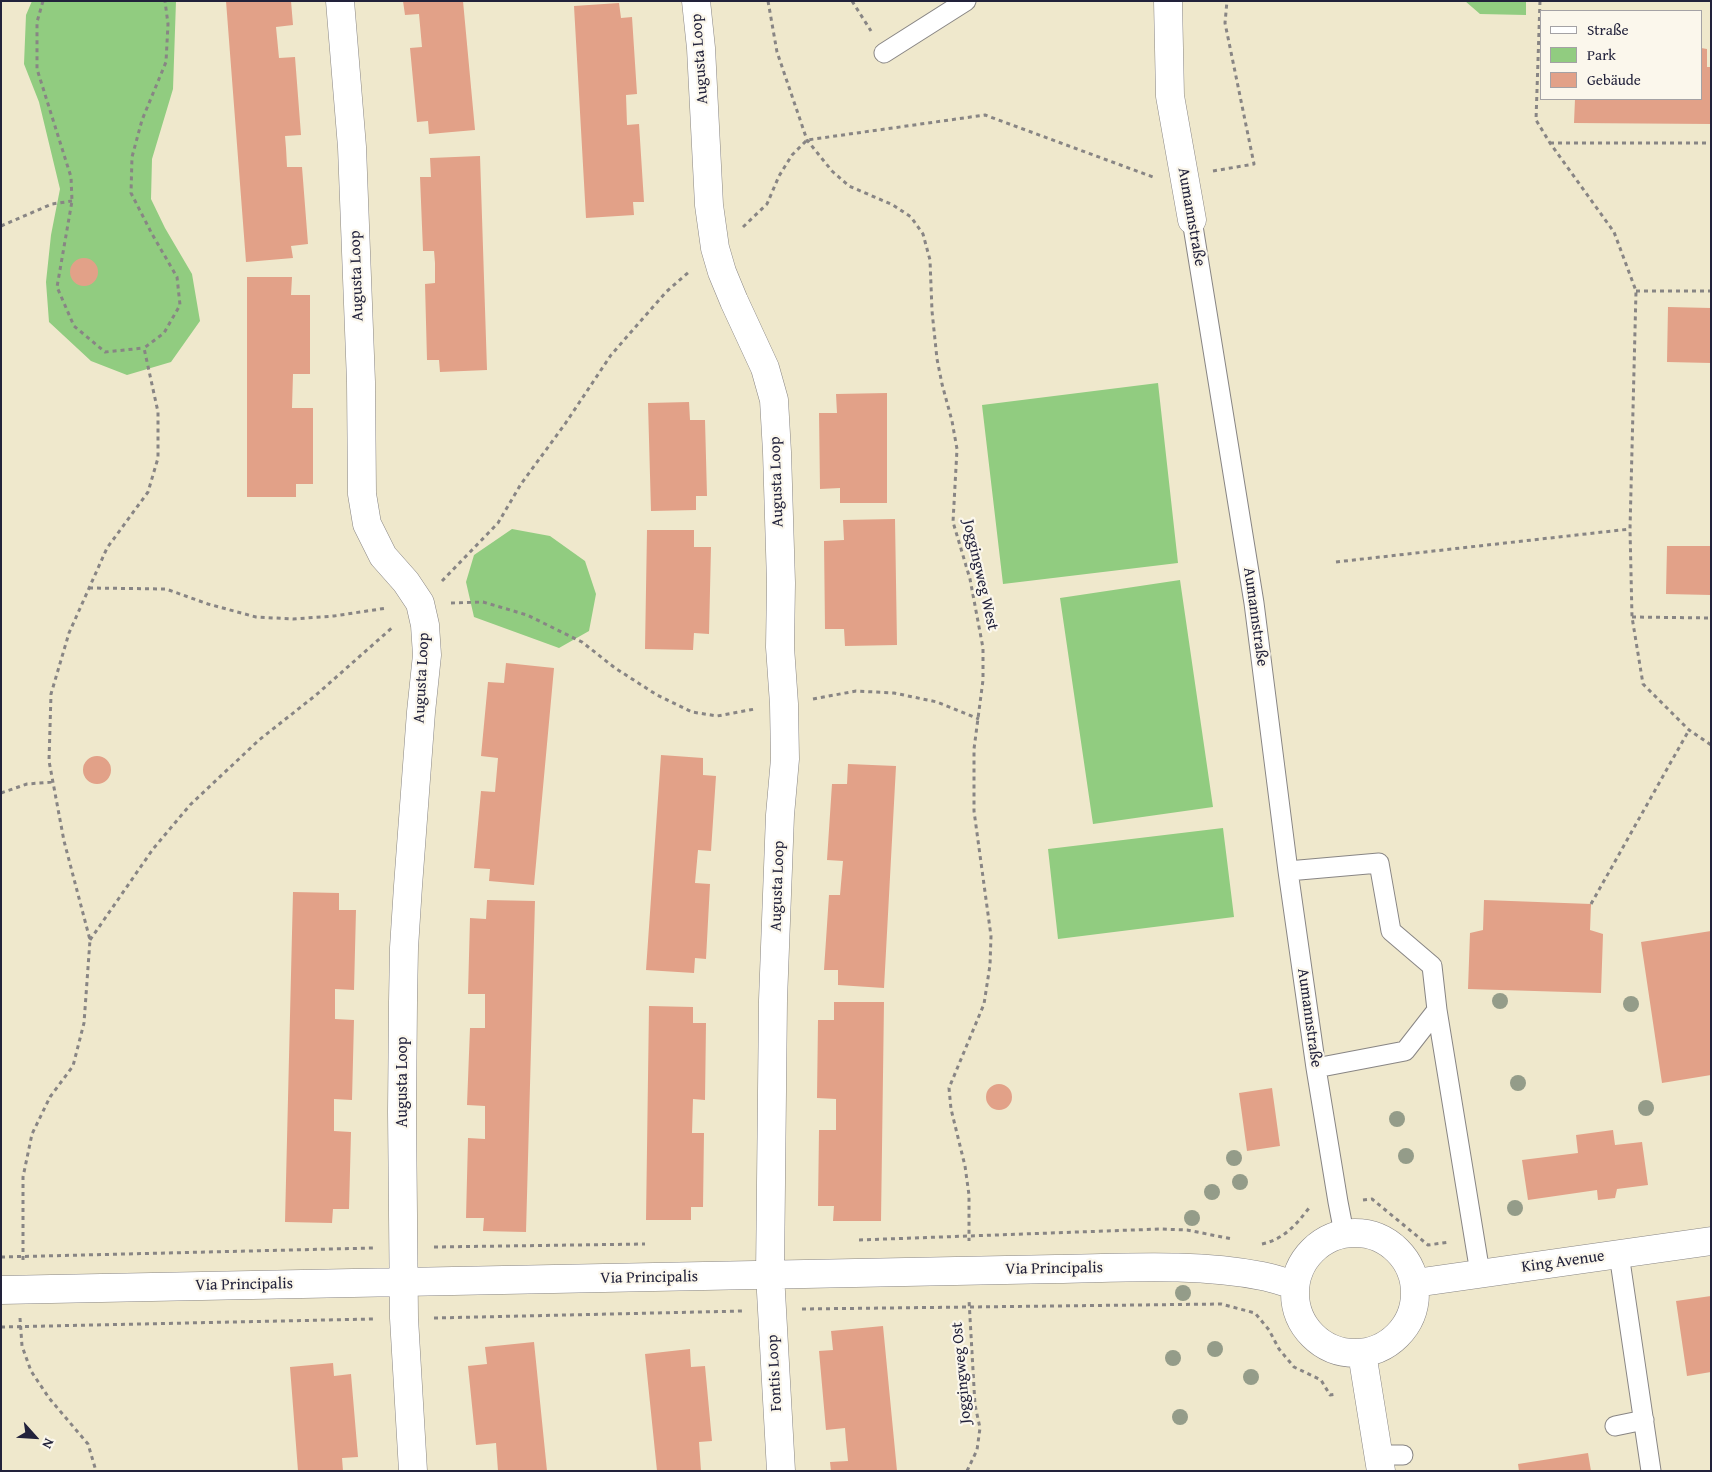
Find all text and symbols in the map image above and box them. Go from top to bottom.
legend [1540,10,1702,100]
street label: Augusta Loop [687,13,713,105]
text: Straße [1587,19,1629,40]
text: Park [1587,44,1616,65]
text: Gebäude [1587,69,1641,90]
street label: Aumannstraße [1173,166,1209,268]
street label: Augusta Loop [346,230,368,322]
street label: Augusta Loop [766,436,788,528]
street label: Joggingweg West [958,518,1002,632]
street label: Aumannstraße [1239,566,1271,668]
street label: Augusta Loop [410,632,434,724]
street label: Augusta Loop [767,840,789,932]
street label: Aumannstraße [1293,967,1325,1069]
street label: Augusta Loop [393,1037,413,1127]
street label: King Avenue [1520,1247,1606,1277]
street label: Via Principalis [1005,1259,1103,1279]
street label: Via Principalis [600,1268,698,1288]
street label: Via Principalis [195,1275,293,1295]
street label: Joggingweg Ost [948,1321,976,1425]
street label: Fontis Loop [763,1334,787,1412]
north arrow [10,1412,60,1462]
text: N [37,1435,60,1452]

